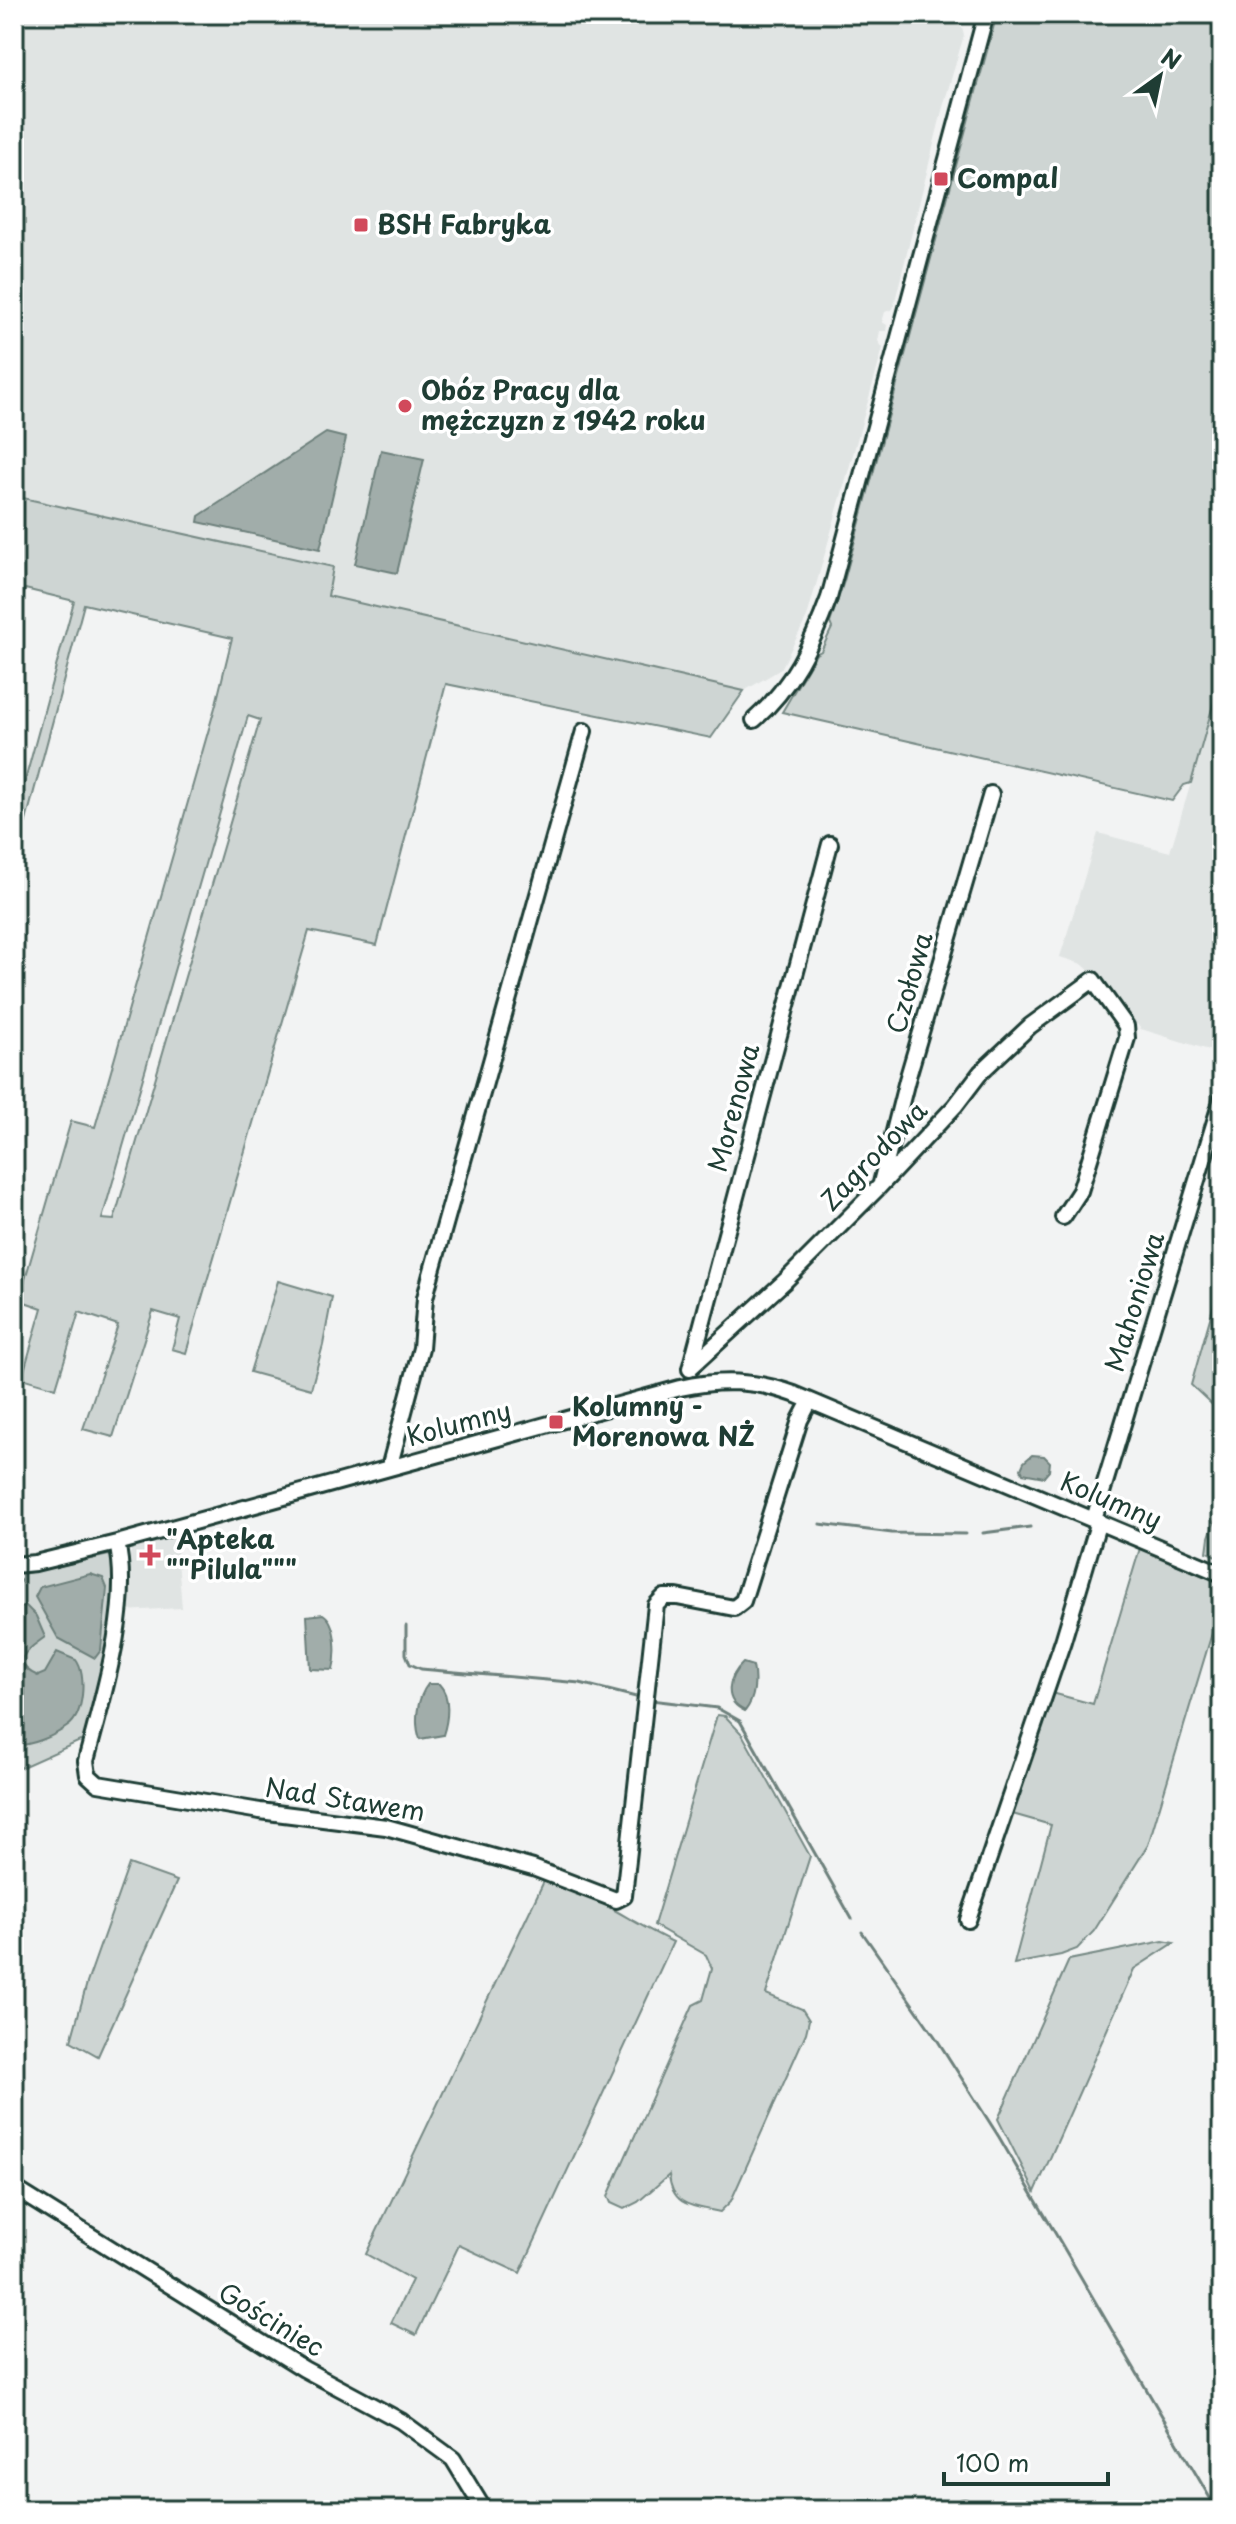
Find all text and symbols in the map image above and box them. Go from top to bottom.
north arrow [1120,36,1200,116]
text: N [1155,39,1188,77]
place label: Compal [957,158,1058,197]
marker: Compal [932,170,950,188]
place label: BSH Fabryka [377,204,551,243]
marker: BSH Fabryka [352,216,370,234]
place label: Obóz Pracy dla mężczyzn z 1942 roku [421,370,706,439]
marker: Obóz Pracy dla mężczyzn z 1942 roku [396,397,414,415]
street label: Czołowa [875,927,942,1038]
street label: Morenowa [697,1038,769,1176]
street label: Zagrodowa [810,1091,936,1219]
street label: Mahoniowa [1094,1226,1174,1376]
place label: Kolumny - Morenowa NŻ [572,1386,755,1455]
street label: Kolumny [402,1390,515,1455]
marker: Kolumny - Morenowa NŻ [547,1413,565,1431]
street label: Kolumny [1055,1461,1168,1538]
place label: "Apteka ""Pilula""" [166,1519,297,1588]
marker: "Apteka ""Pilula""" [141,1546,159,1564]
street label: Nad Stawem [263,1767,428,1830]
street label: Gościniec [211,2272,332,2366]
scale bar [944,2436,1108,2486]
text: 100 m [956,2444,1029,2480]

